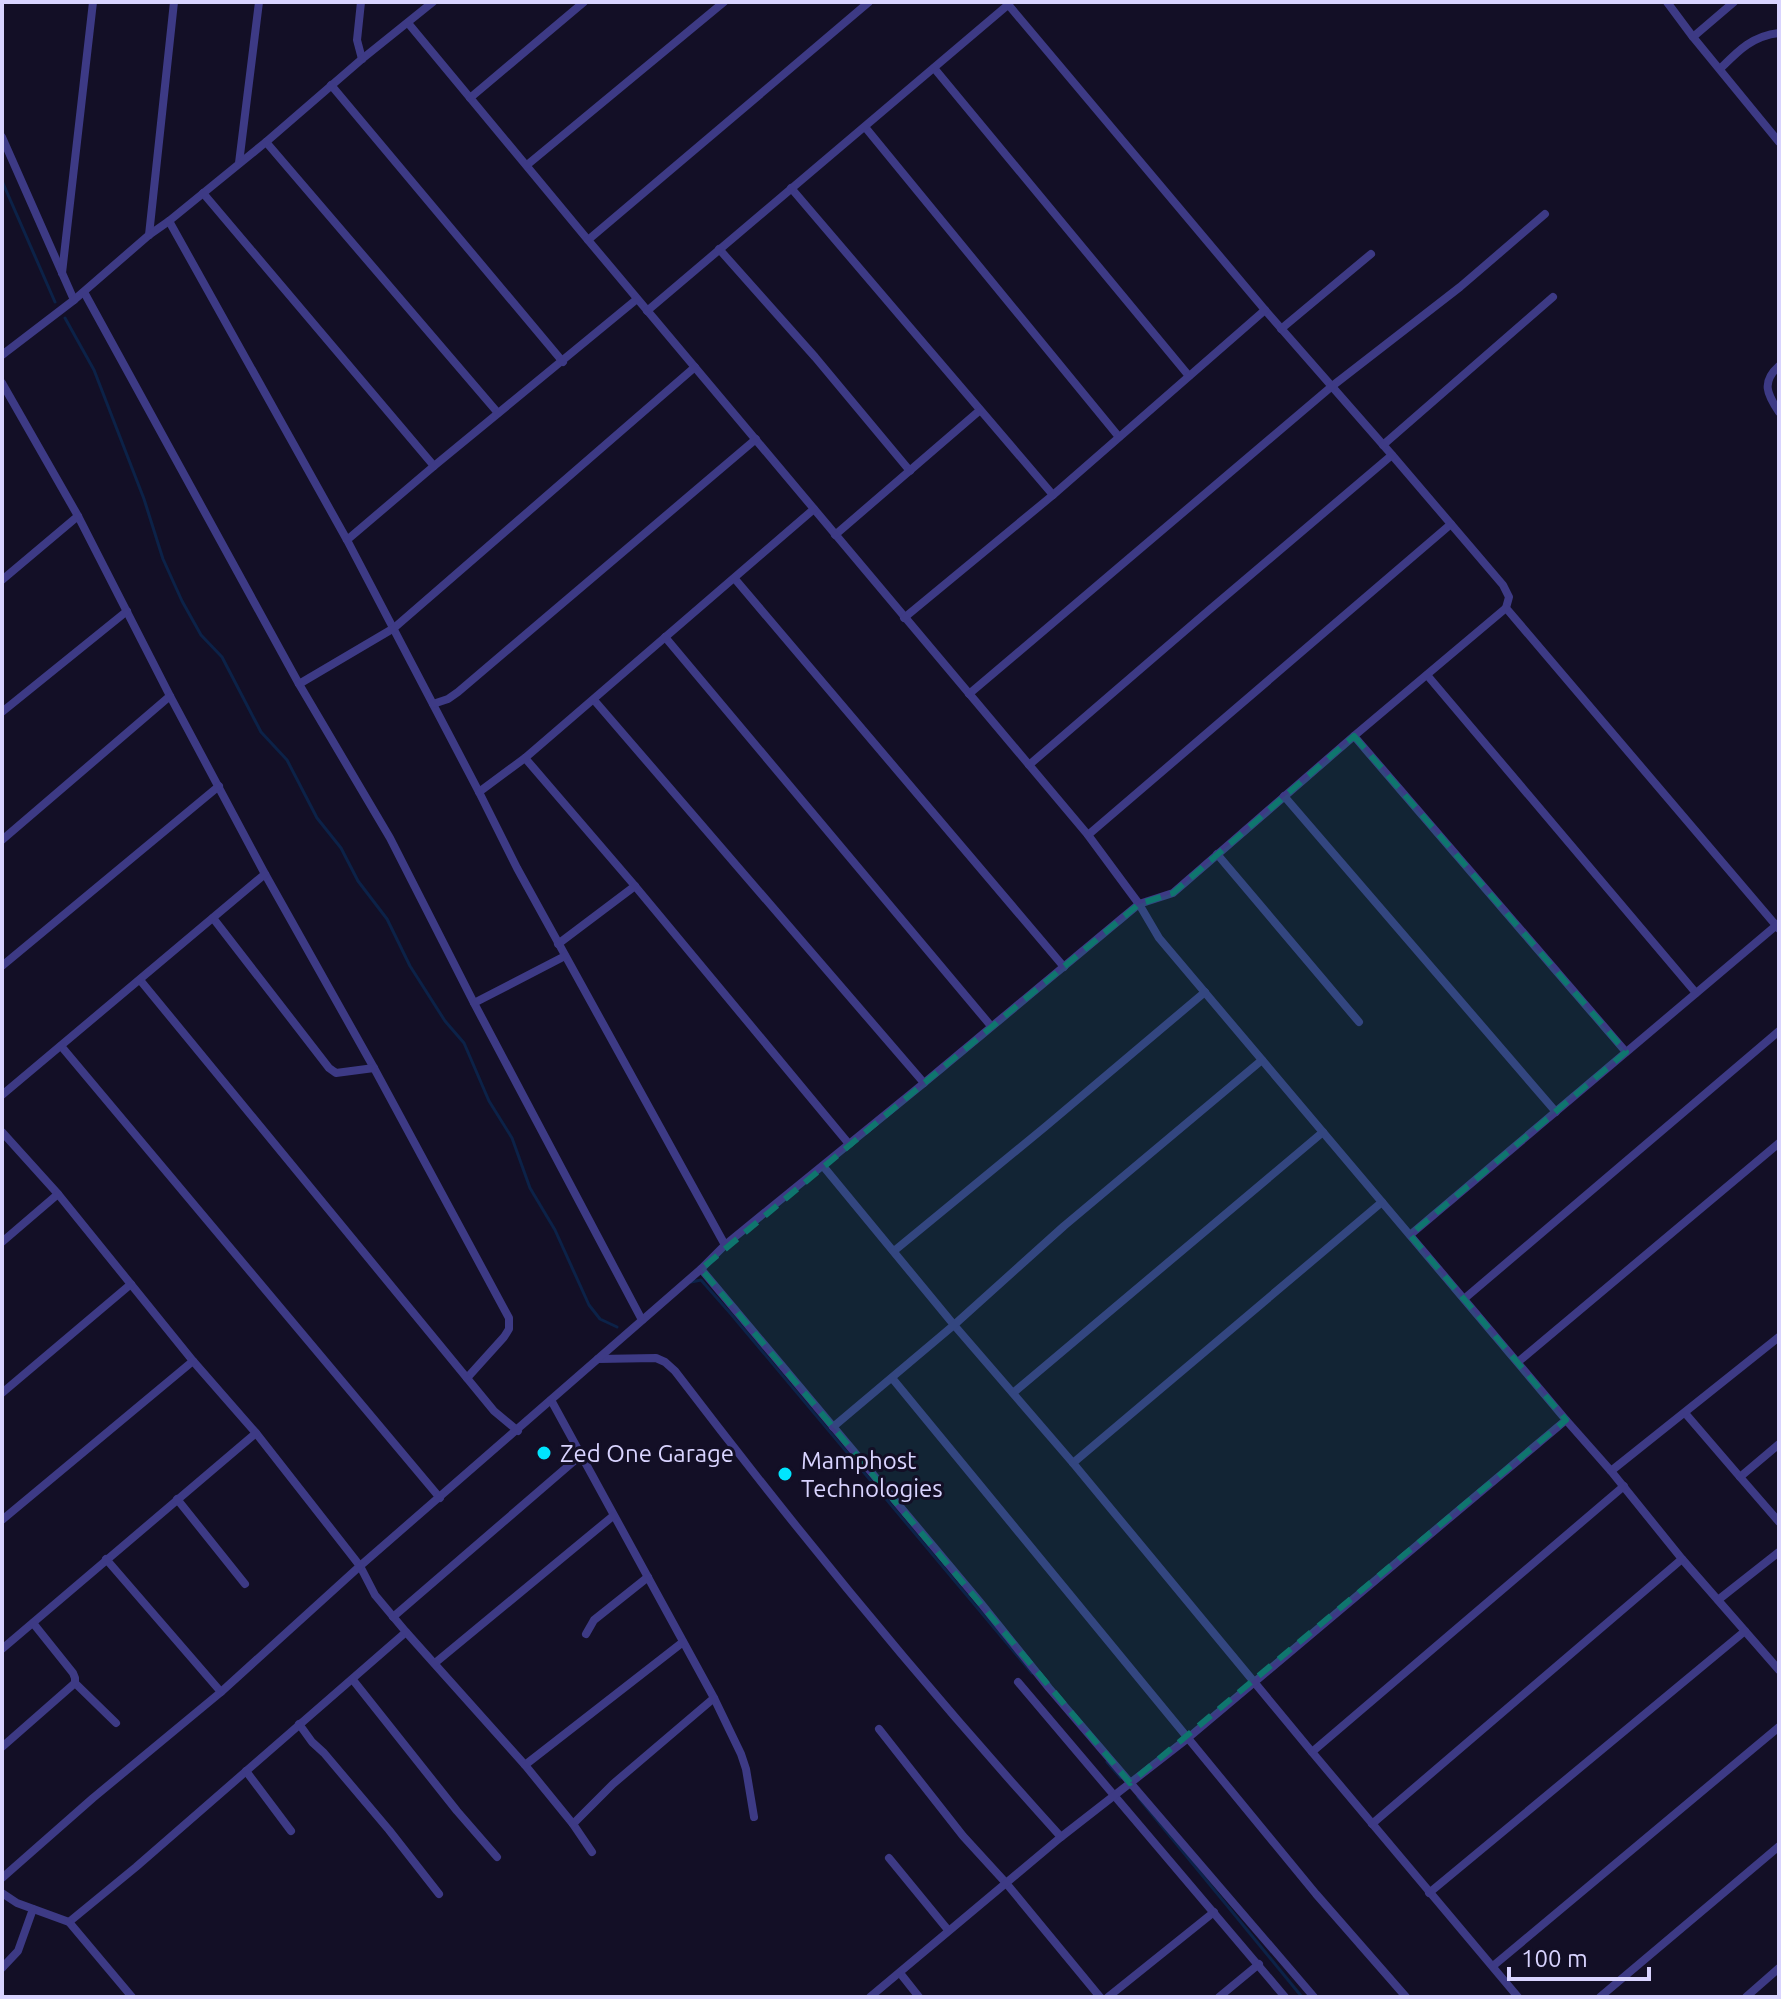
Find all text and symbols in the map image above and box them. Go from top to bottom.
place label: Zed One Garage [560,1440,734,1467]
marker: Zed One Garage [535,1444,553,1462]
place label: Mamphost Technologies [801,1447,943,1502]
marker: Mamphost Technologies [776,1465,794,1483]
scale bar [1509,1931,1649,1981]
text: 100 m [1521,1945,1588,1972]

